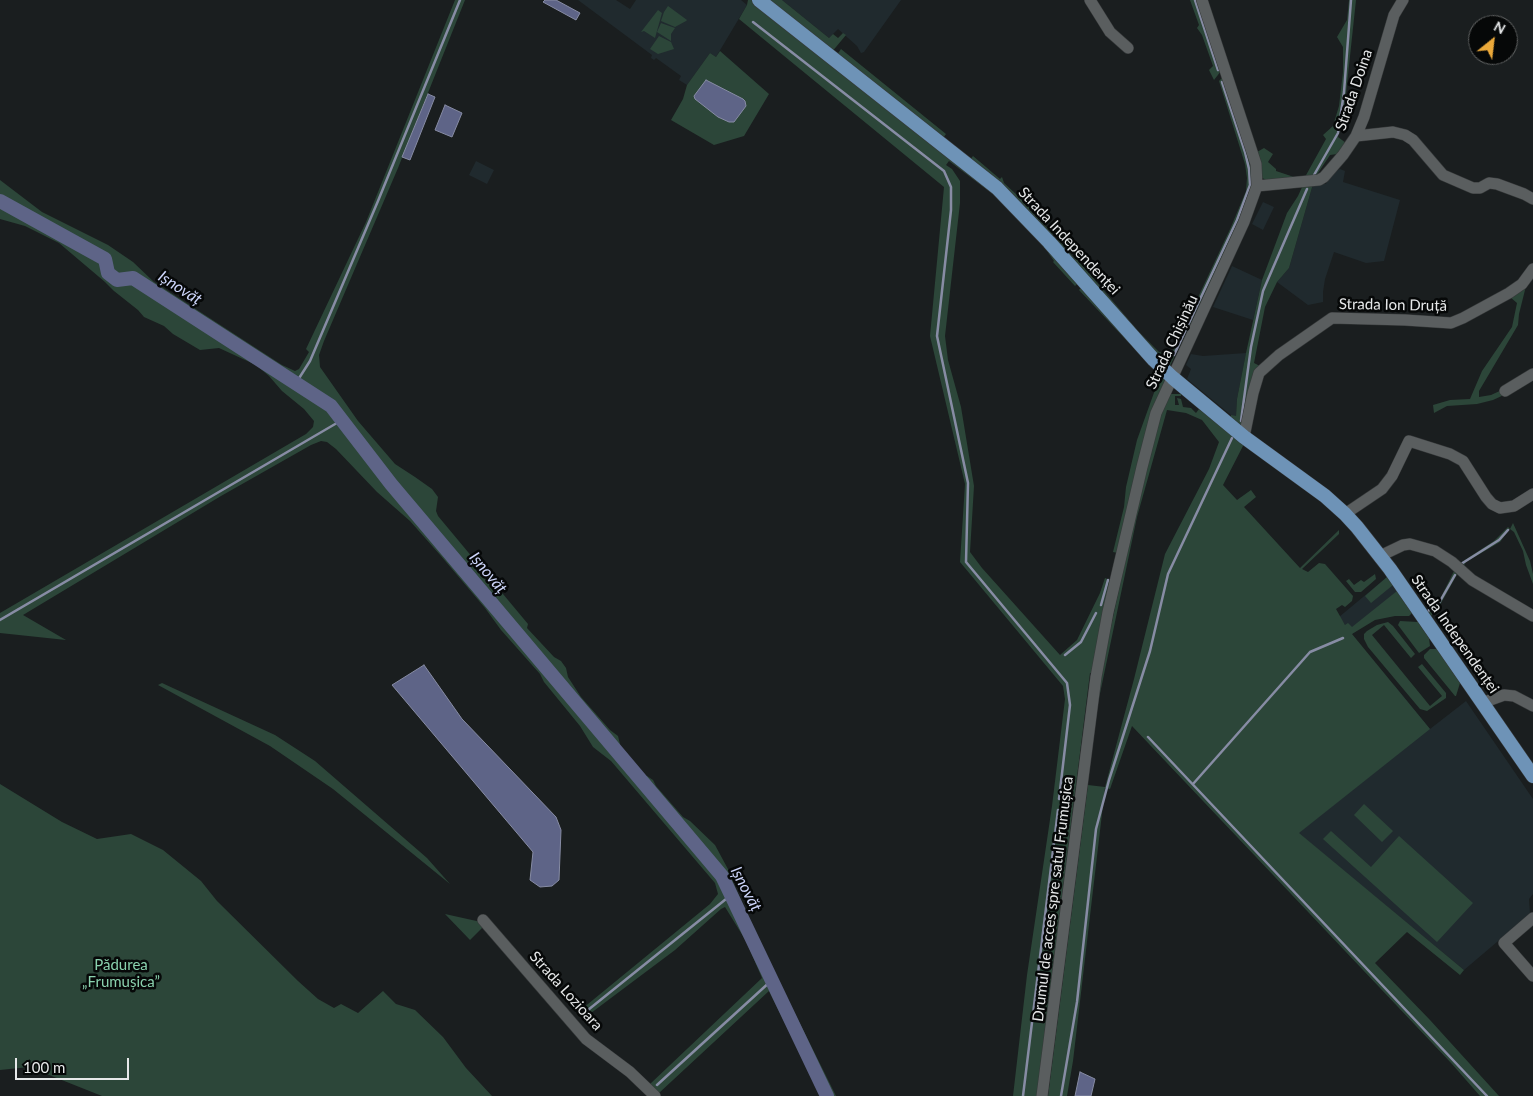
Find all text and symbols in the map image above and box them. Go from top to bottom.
north arrow [1468,15,1518,65]
text: N [1491,17,1509,37]
street label: Strada Doina [1332,47,1376,133]
street label: Strada Independenței [1014,183,1124,299]
water label: Ișnovăț [155,267,205,309]
street label: Strada Chișinău [1142,292,1202,392]
street label: Strada Ion Druță [1339,295,1447,315]
water label: Ișnovăț [465,548,511,598]
street label: Strada Independenței [1407,571,1503,697]
street label: Drumul de acces spre satul Frumușica [1029,775,1077,1023]
water label: Ișnovăț [726,863,766,915]
street label: Strada Lozioara [526,948,606,1034]
park label: Pădurea „Frumușica” [82,956,160,991]
scale bar [18,1048,131,1080]
text: 100 m [23,1058,65,1076]

